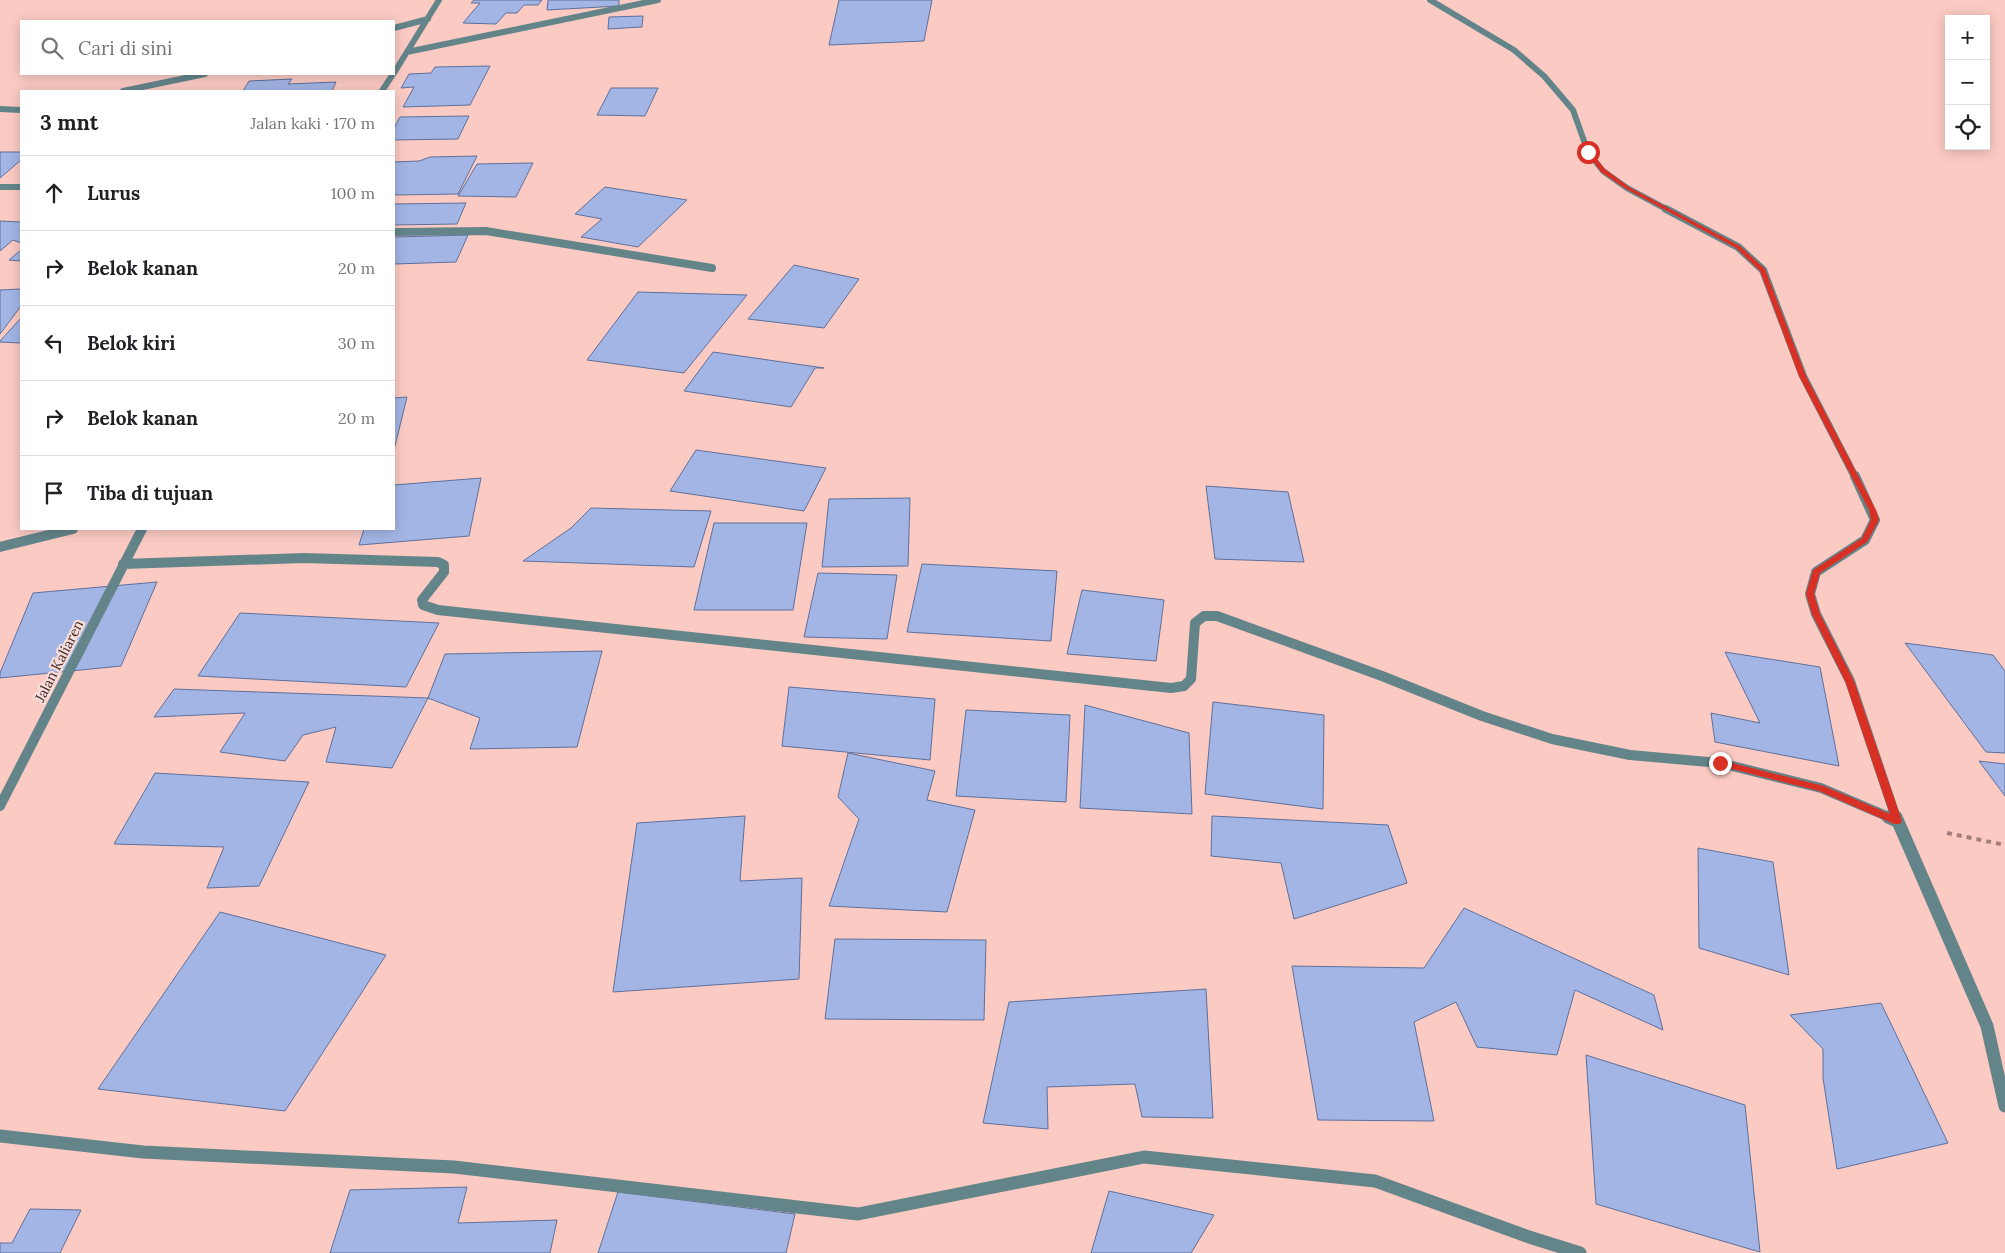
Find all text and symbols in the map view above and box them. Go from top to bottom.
map controls [1945,15,1990,150]
button: + [1945,15,1990,60]
search box [20,20,395,75]
icon: search [38,34,66,62]
text: Cari di sini [78,36,172,60]
button: − [1945,60,1990,105]
button: locate [1945,105,1990,150]
text: 3 mnt [40,109,99,136]
text: Jalan kaki · 170 m [250,113,375,133]
route start [1577,141,1600,164]
icon: ahead [40,179,68,207]
text: Lurus [87,181,140,205]
text: 100 m [331,183,375,203]
icon: right [40,254,68,282]
text: Belok kanan [87,256,198,280]
text: 20 m [338,258,375,278]
icon: left [40,329,68,357]
text: Belok kiri [87,331,176,355]
text: 30 m [338,333,375,353]
icon: right [40,404,68,432]
text: Belok kanan [87,406,198,430]
text: 20 m [338,408,375,428]
icon: arrive [40,479,68,507]
text: Tiba di tujuan [87,481,213,505]
street label: Jalan Kaliaren [30,617,88,706]
route end [1709,752,1732,775]

